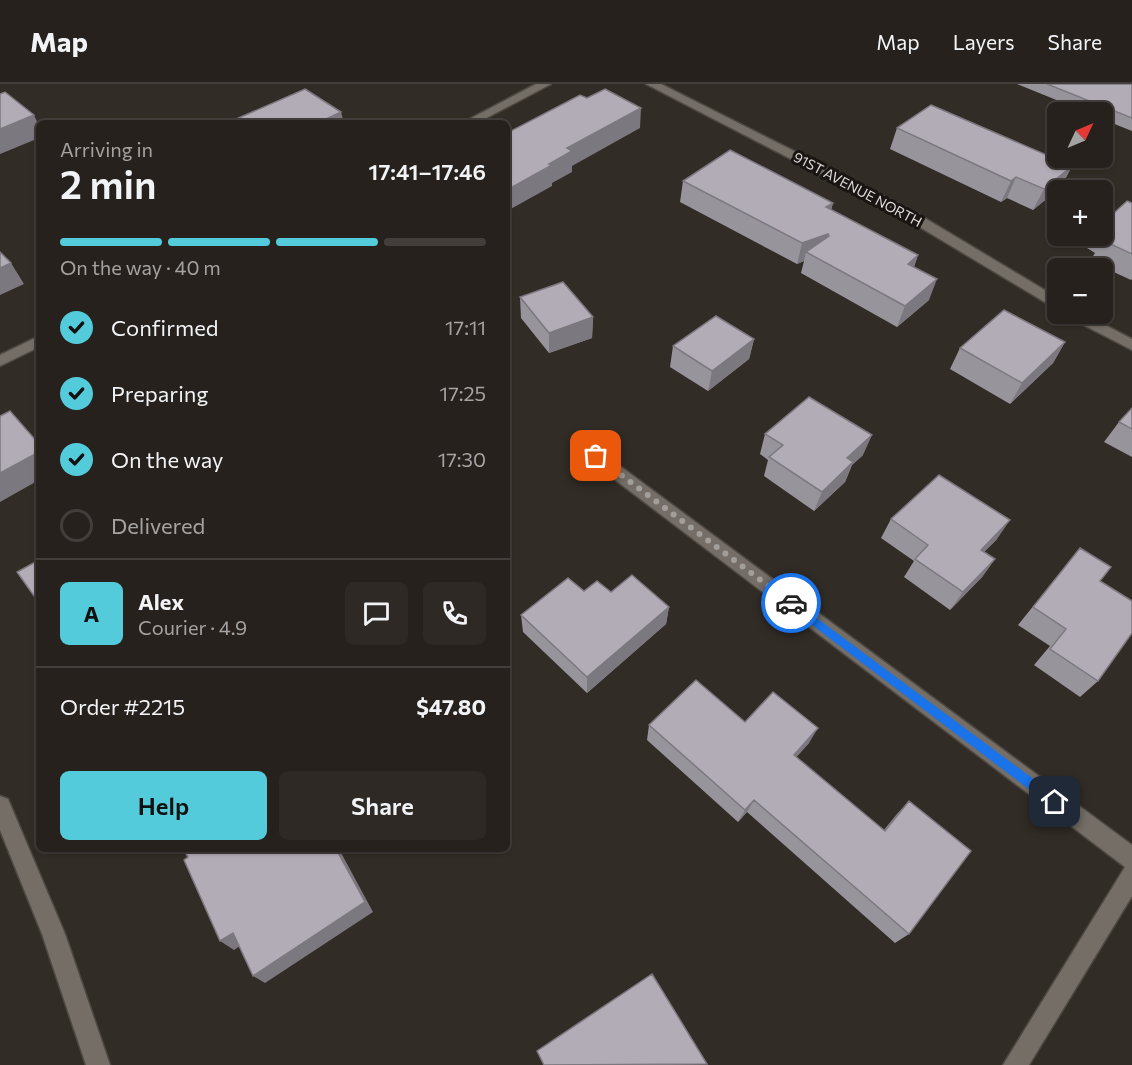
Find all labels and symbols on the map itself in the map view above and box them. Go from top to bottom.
north arrow [1047,102,1113,168]
street label: 91ST AVENUE NORTH [791,148,925,230]
pin [570,430,621,481]
courier [761,573,821,633]
pin [1029,776,1080,827]

